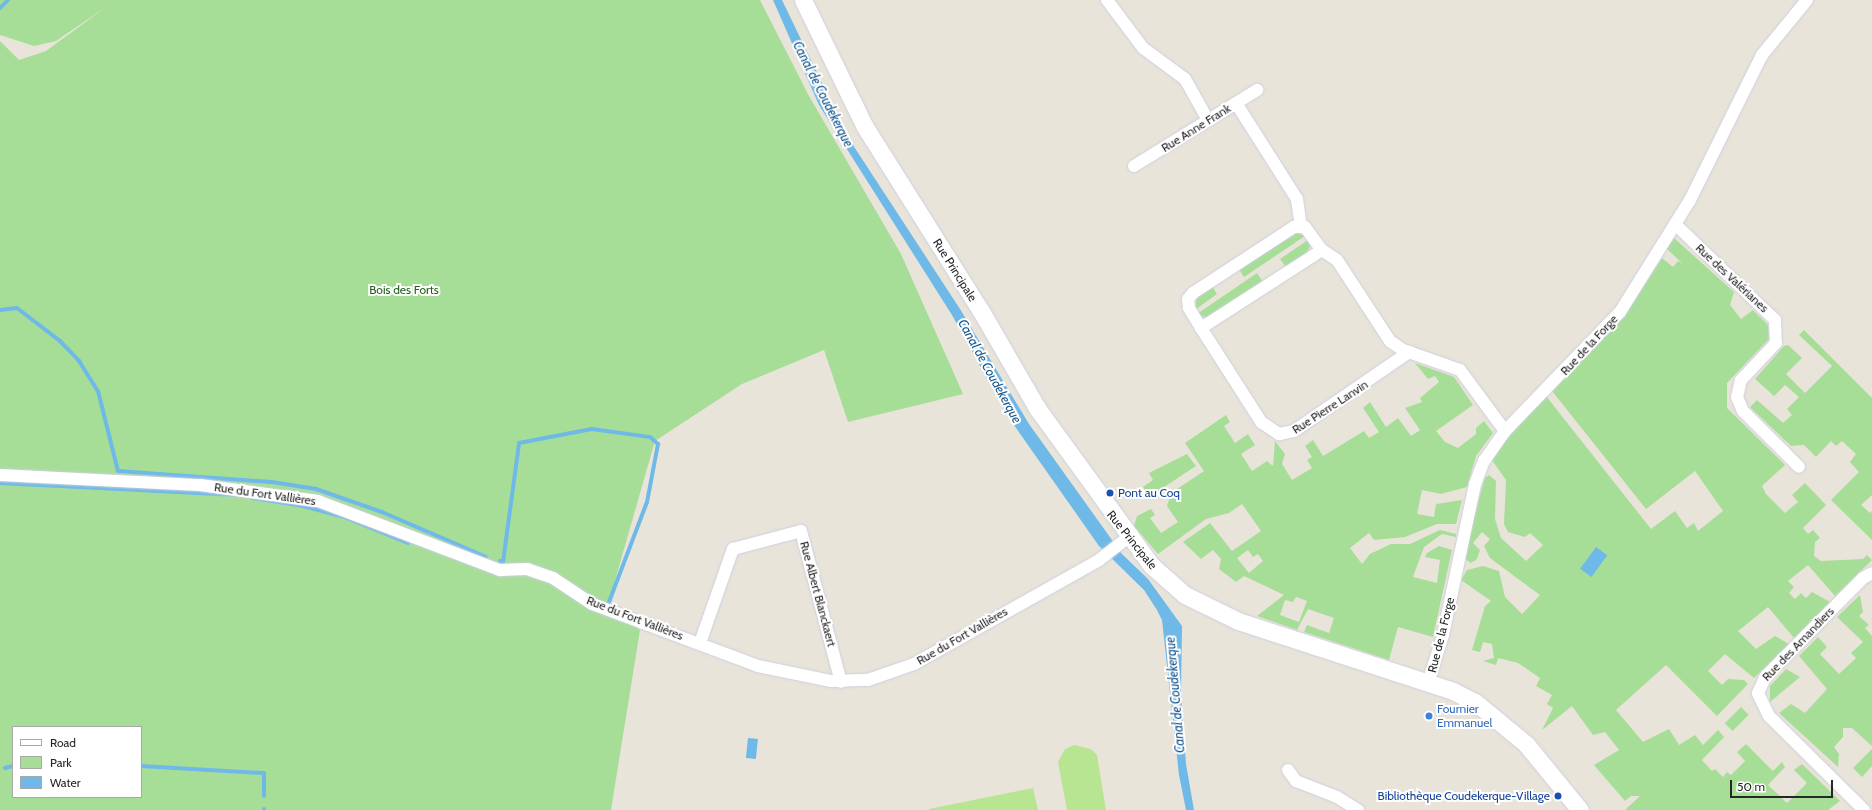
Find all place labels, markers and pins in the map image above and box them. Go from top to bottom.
place label: Pont au Coq [1118,486,1180,500]
marker: Pont au Coq [1105,488,1115,498]
place label: Fournier Emmanuel [1437,702,1492,730]
marker: Fournier Emmanuel [1424,711,1434,721]
place label: Bibliothèque Coudekerque-Village [1378,789,1550,803]
marker: Bibliothèque Coudekerque-Village [1553,791,1563,801]

